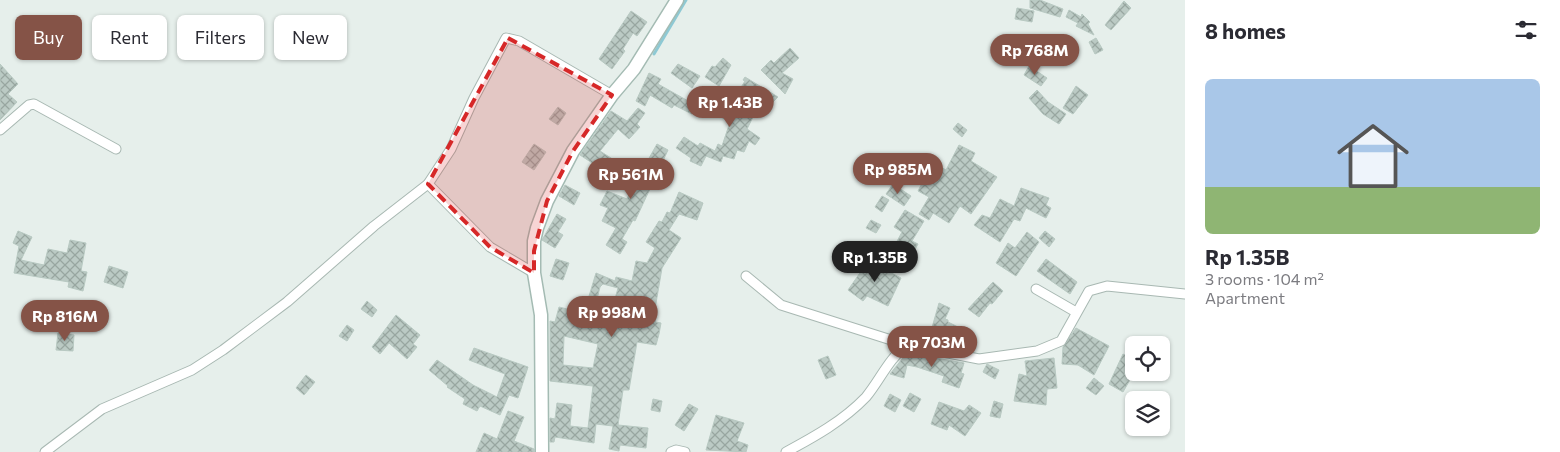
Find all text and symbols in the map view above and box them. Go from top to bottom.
chip: Buy [15,15,82,60]
chip: Rent [92,15,167,60]
chip: Filters [177,15,264,60]
chip: New [274,15,347,60]
icon: filters [1512,16,1540,44]
text: 8 homes [1205,18,1286,43]
pin: Rp 768M [989,34,1081,76]
text: Rp 768M [1001,40,1069,59]
pin: Rp 1.43B [678,86,782,128]
text: Rp 1.43B [698,92,762,111]
icon: home [1328,111,1418,201]
pin: Rp 985M [852,152,944,195]
pin: Rp 561M [585,158,677,200]
text: Rp 985M [864,159,932,178]
text: Rp 561M [598,164,664,183]
pin: Rp 1.35B [823,240,927,283]
text: Rp 1.35B [1205,244,1289,269]
text: Rp 1.35B [843,247,907,266]
text: 3 rooms · 104 m² [1205,269,1324,288]
text: Apartment [1205,288,1285,307]
pin: Rp 998M [566,296,658,338]
pin: Rp 816M [19,300,111,342]
text: Rp 998M [578,302,646,321]
text: Rp 816M [32,306,98,325]
pin: Rp 703M [886,326,978,368]
text: Rp 703M [898,332,966,351]
map controls [1125,336,1170,436]
button: locate [1125,336,1170,381]
button: layers [1125,391,1170,436]

